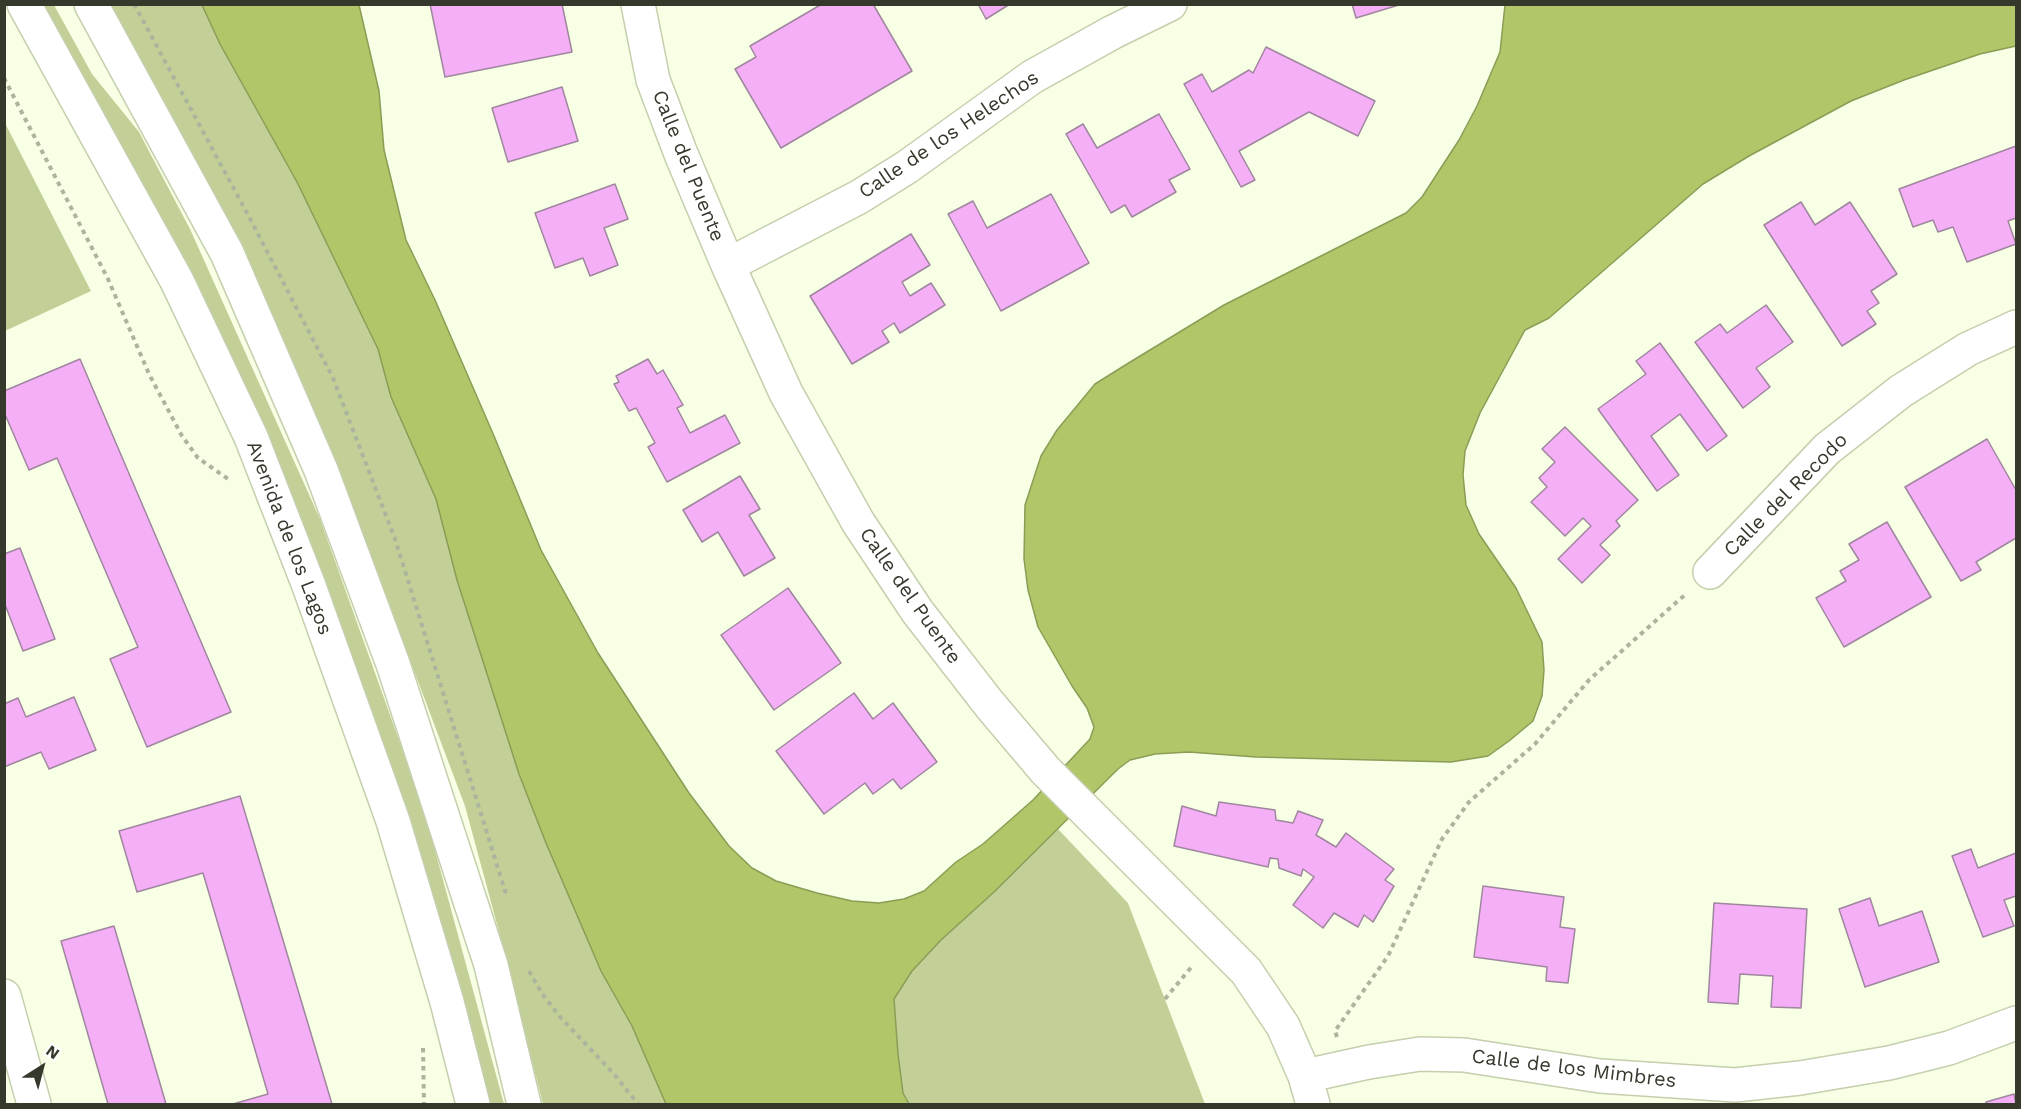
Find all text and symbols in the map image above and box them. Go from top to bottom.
street label: Calle de los Helechos [854,66,1044,204]
street label: Calle del Puente [647,87,729,245]
street label: Calle del Recodo [1719,428,1853,562]
street label: Avenida de los Lagos [241,438,337,638]
street label: Calle del Puente [854,523,966,669]
north arrow [12,1037,72,1097]
text: N [42,1041,63,1063]
street label: Calle de los Mimbres [1470,1045,1678,1093]

